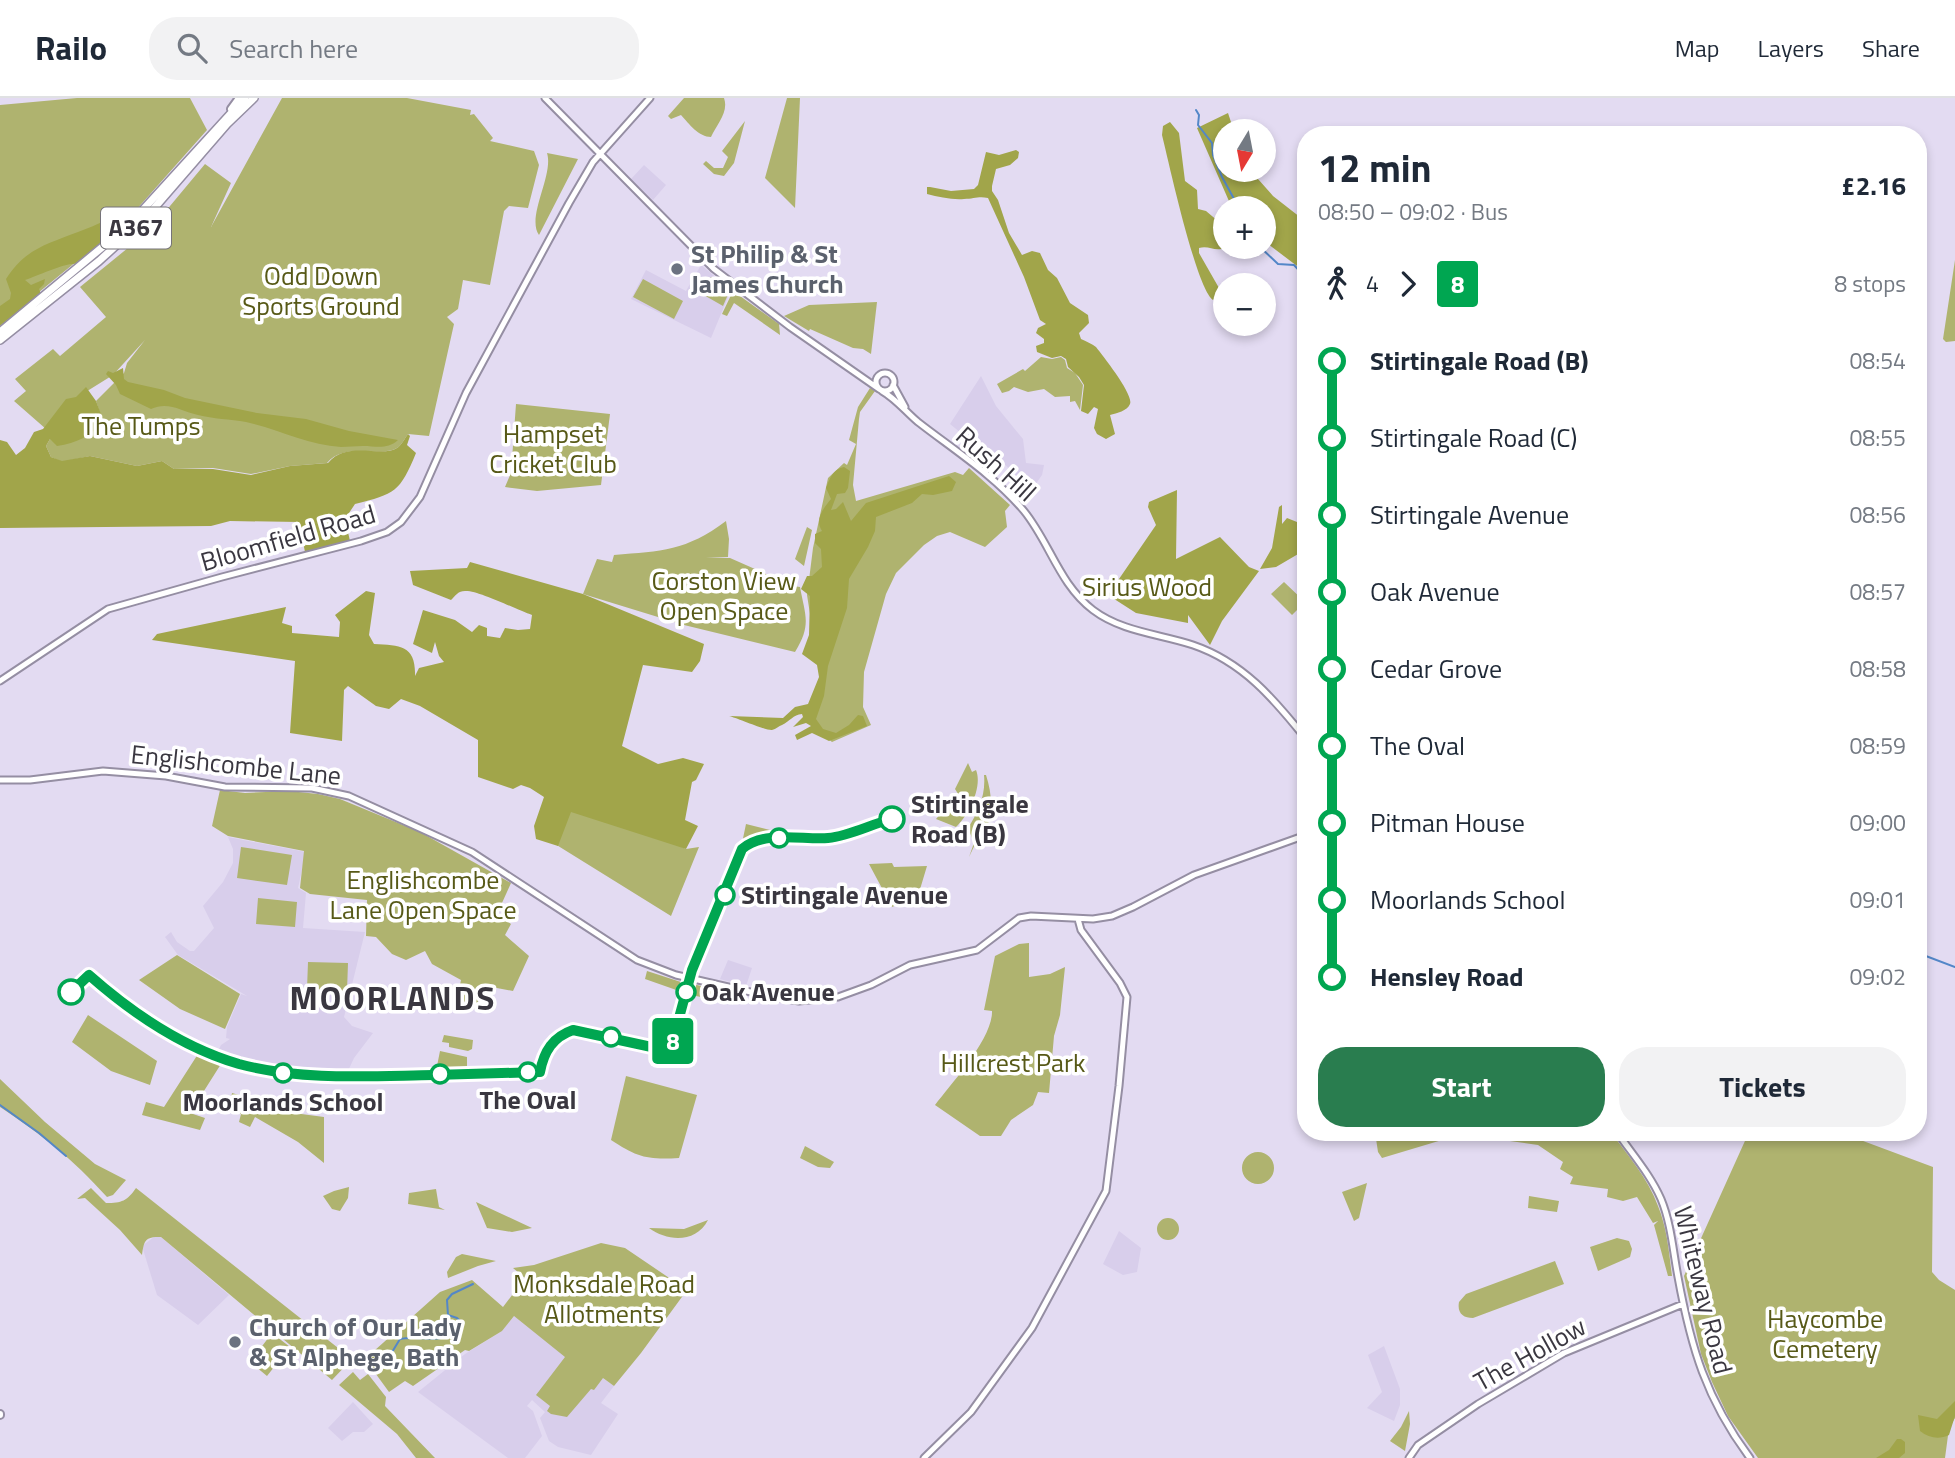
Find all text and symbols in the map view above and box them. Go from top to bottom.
search box [149,17,639,80]
text: Railo [35,23,107,73]
icon: search [173,29,211,67]
text: Search here [229,29,358,68]
text: Map [1675,30,1720,66]
text: Layers [1758,30,1824,66]
text: Share [1862,30,1920,66]
north arrow [1213,119,1276,182]
map controls [1213,119,1276,336]
text: 12 min [1318,139,1432,197]
text: £2.16 [1841,166,1906,205]
text: 08:50 – 09:02 · Bus [1318,194,1508,229]
button: + [1213,196,1276,259]
road number: A367 [101,208,171,248]
place label: St Philip & St James Church [691,234,844,303]
park label: Odd Down Sports Ground [242,256,400,325]
marker: St Philip & St James Church [669,261,685,277]
icon: walk [1318,265,1356,303]
icon: forward [1389,265,1427,303]
text: 4 [1366,266,1379,301]
text: 8 [1451,266,1464,302]
text: 8 stops [1834,266,1906,301]
button: − [1213,273,1276,336]
text: Stirtingale Road (B) [1370,341,1588,380]
text: 08:54 [1849,343,1906,378]
park label: The Tumps [81,406,201,445]
park label: Hampset Cricket Club [489,414,617,483]
street label: Rush Hill [947,417,1045,510]
text: Stirtingale Road (C) [1370,418,1577,457]
text: 08:55 [1849,420,1906,455]
street label: Bloomfield Road [196,494,380,581]
text: Stirtingale Avenue [1370,495,1569,534]
text: 08:56 [1849,497,1906,532]
park label: Corston View Open Space [652,561,796,630]
park label: Sirius Wood [1082,567,1212,606]
text: Oak Avenue [1370,572,1500,611]
text: 08:57 [1849,574,1906,609]
text: Cedar Grove [1370,649,1502,688]
text: 08:58 [1849,651,1906,686]
text: The Oval [1370,726,1465,765]
text: 08:59 [1849,728,1906,763]
street label: Englishcombe Lane [129,734,343,795]
place label: Stirtingale Road (B) [911,784,1029,853]
text: Pitman House [1370,803,1525,842]
text: 09:00 [1849,805,1906,840]
marker: Stirtingale Road (B) [879,806,905,832]
unlabelled marker [769,828,789,848]
park label: Englishcombe Lane Open Space [329,860,517,929]
place label: Stirtingale Avenue [741,875,948,914]
text: Moorlands School [1370,880,1566,919]
text: 09:01 [1849,882,1906,917]
marker: Stirtingale Avenue [715,885,735,905]
text: Hensley Road [1370,957,1523,996]
text: 09:02 [1849,959,1906,994]
place label: Oak Avenue [702,972,835,1011]
district label: MOORLANDS [289,973,497,1023]
unlabelled marker [58,979,84,1005]
marker: Oak Avenue [676,982,696,1002]
line badge: 8 [650,1018,696,1064]
text: 8 [666,1023,680,1059]
unlabelled marker [601,1027,621,1047]
park label: Hillcrest Park [940,1043,1086,1082]
button: Start [1318,1047,1605,1127]
button: Tickets [1619,1047,1906,1127]
marker: The Oval [518,1062,538,1082]
marker: Moorlands School [273,1063,293,1083]
unlabelled marker [430,1064,450,1084]
place label: The Oval [479,1080,577,1119]
place label: Moorlands School [182,1082,384,1121]
street label: Whiteway Road [1664,1202,1743,1378]
park label: Monksdale Road Allotments [513,1264,695,1333]
park label: Haycombe Cemetery [1767,1299,1883,1368]
place label: Church of Our Lady & St Alphege, Bath [249,1307,462,1376]
street label: The Hollow [1466,1307,1593,1400]
marker: Church of Our Lady & St Alphege, Bath [227,1334,243,1350]

